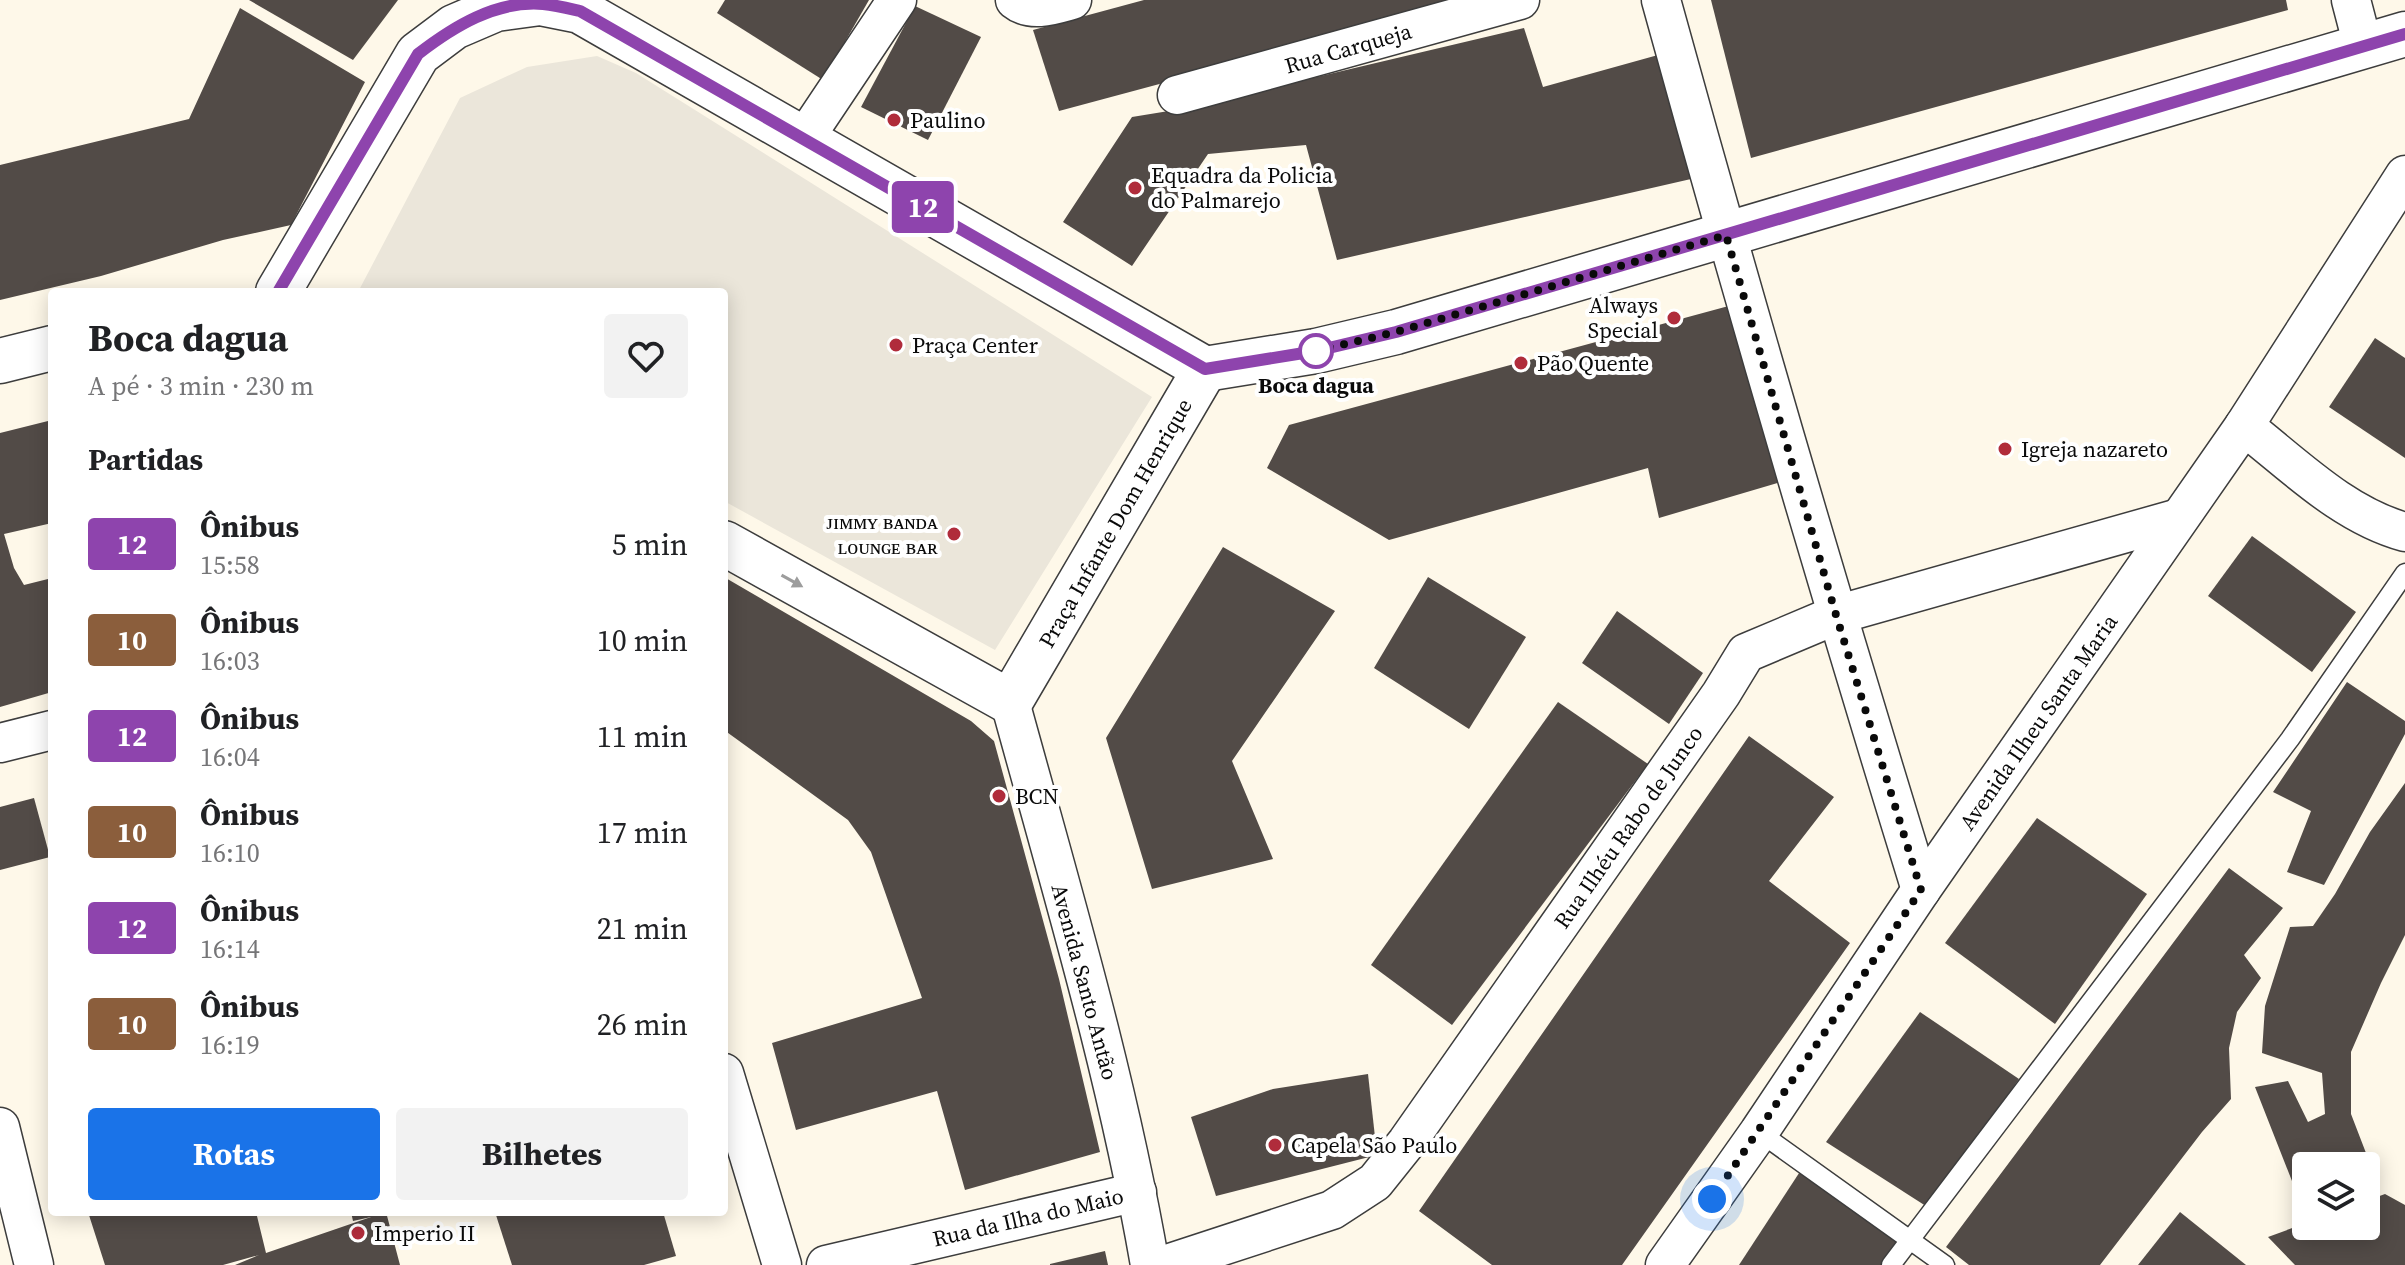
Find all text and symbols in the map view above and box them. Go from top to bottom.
street label: Rua Carqueja [1281,15,1416,80]
place label: Paulino [910,105,986,135]
marker: Paulino [885,111,903,129]
place label: Equadra da Policia do Palmarejo [1151,160,1334,215]
marker: Equadra da Policia do Palmarejo [1126,179,1144,197]
line badge: 12 [887,181,959,233]
text: 12 [908,188,938,226]
place label: Always Special [1588,290,1658,345]
marker: Always Special [1665,309,1683,327]
text: Boca dagua [88,312,288,364]
button: heart [604,314,688,398]
place label: Praça Center [912,330,1039,360]
marker: Boca dagua [1299,334,1333,368]
marker: Praça Center [887,336,905,354]
place label: Pão Quente [1537,348,1649,378]
marker: Pão Quente [1512,354,1530,372]
text: A pé · 3 min · 230 m [88,368,314,404]
place label: Boca dagua [1258,370,1374,400]
street label: Praça Infante Dom Henrique [1031,393,1199,653]
place label: Igreja nazareto [2021,434,2168,464]
text: Partidas [88,439,203,480]
marker: Igreja nazareto [1996,440,2014,458]
text: Ônibus [200,506,299,547]
place label: ᴊɪᴍᴍʏ ʙᴀɴᴅᴀ ʟᴏᴜɴɢᴇ ʙᴀʀ [827,506,939,561]
text: 5 min [612,524,688,565]
text: 12 [117,525,147,563]
marker: ᴊɪᴍᴍʏ ʙᴀɴᴅᴀ ʟᴏᴜɴɢᴇ ʙᴀʀ [945,525,963,543]
text: 15:58 [200,547,260,583]
one-way arrow [781,574,803,588]
text: Ônibus [200,602,299,643]
street label: Avenida Ilheu Santa Maria [1952,607,2125,836]
text: 10 min [597,620,688,661]
text: 10 [117,621,147,659]
text: 16:03 [200,643,260,679]
text: Ônibus [200,698,299,739]
text: 11 min [597,716,688,757]
text: 12 [117,717,147,755]
street label: Rua Ilhéu Rabo de Junco [1547,720,1709,934]
text: 16:04 [200,739,260,775]
place label: BCN [1015,781,1059,811]
marker: BCN [990,787,1008,805]
text: Ônibus [200,794,299,835]
text: 17 min [597,812,688,853]
text: 10 [117,813,147,851]
text: 16:10 [200,835,260,871]
street label: Avenida Santo Antão [1044,881,1126,1083]
text: Ônibus [200,890,299,931]
text: 21 min [597,908,688,949]
text: 12 [117,909,147,947]
text: 16:14 [200,931,260,967]
text: Ônibus [200,986,299,1027]
text: 26 min [597,1004,688,1045]
text: 10 [117,1005,147,1043]
text: 16:19 [200,1027,260,1063]
button: Rotas [88,1108,380,1200]
button: Bilhetes [396,1108,688,1200]
place label: Capela São Paulo [1291,1130,1457,1160]
marker: Capela São Paulo [1266,1136,1284,1154]
map controls [2292,1152,2380,1240]
button: layers [2292,1152,2380,1240]
your location [1692,1179,1732,1219]
street label: Rua da Ilha do Maio [930,1180,1126,1254]
place label: Imperio II [374,1218,475,1248]
marker: Imperio II [349,1224,367,1242]

